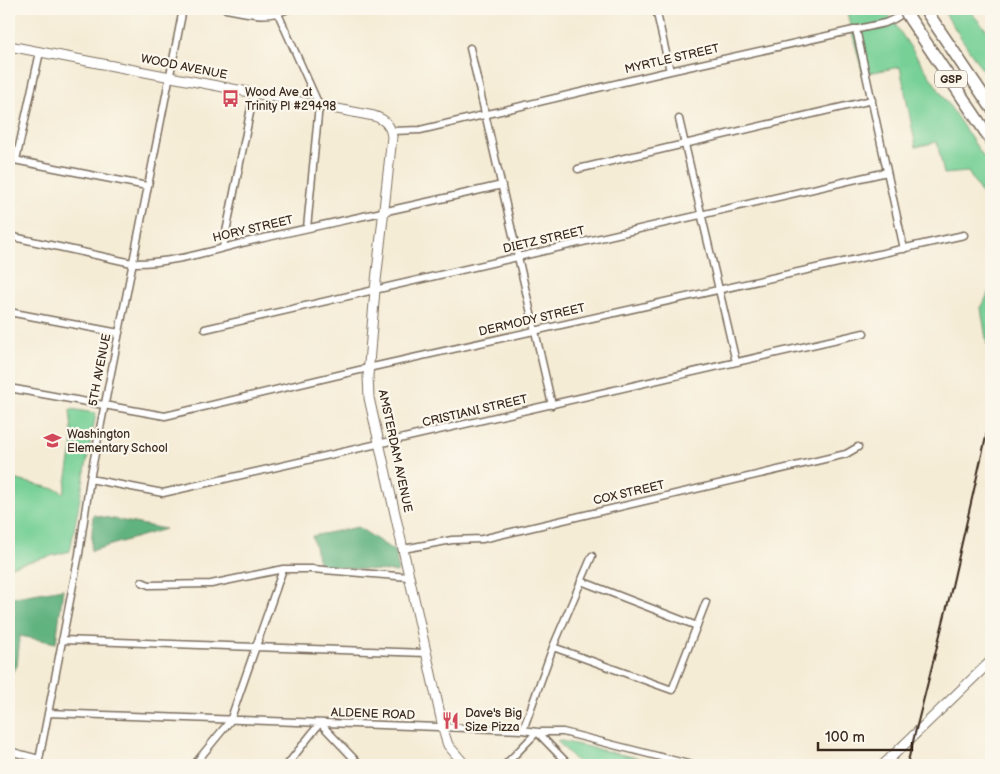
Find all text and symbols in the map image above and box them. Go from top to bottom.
street label: MYRTLE STREET [623,41,722,77]
street label: WOOD AVENUE [139,51,229,83]
road number: GSP [935,70,967,88]
place label: Wood Ave at Trinity Pl #29498 [245,85,336,114]
bus stop icon: Wood Ave at Trinity Pl #29498 [221,89,241,109]
street label: HORY STREET [211,212,296,246]
street label: DIETZ STREET [502,223,587,257]
street label: DERMODY STREET [477,300,587,340]
street label: 5TH AVENUE [86,332,114,407]
street label: AMSTERDAM AVENUE [375,388,415,514]
street label: CRISTIANI STREET [421,391,530,430]
place label: Washington Elementary School [67,427,168,456]
school or university icon: Washington Elementary School [43,431,63,451]
street label: COX STREET [592,477,667,509]
street label: ALDENE ROAD [331,705,416,723]
place label: Dave's Big Size Pizza [465,706,522,735]
restaurant icon: Dave's Big Size Pizza [441,710,461,730]
scale bar [818,719,911,751]
text: 100 m [825,728,865,747]

